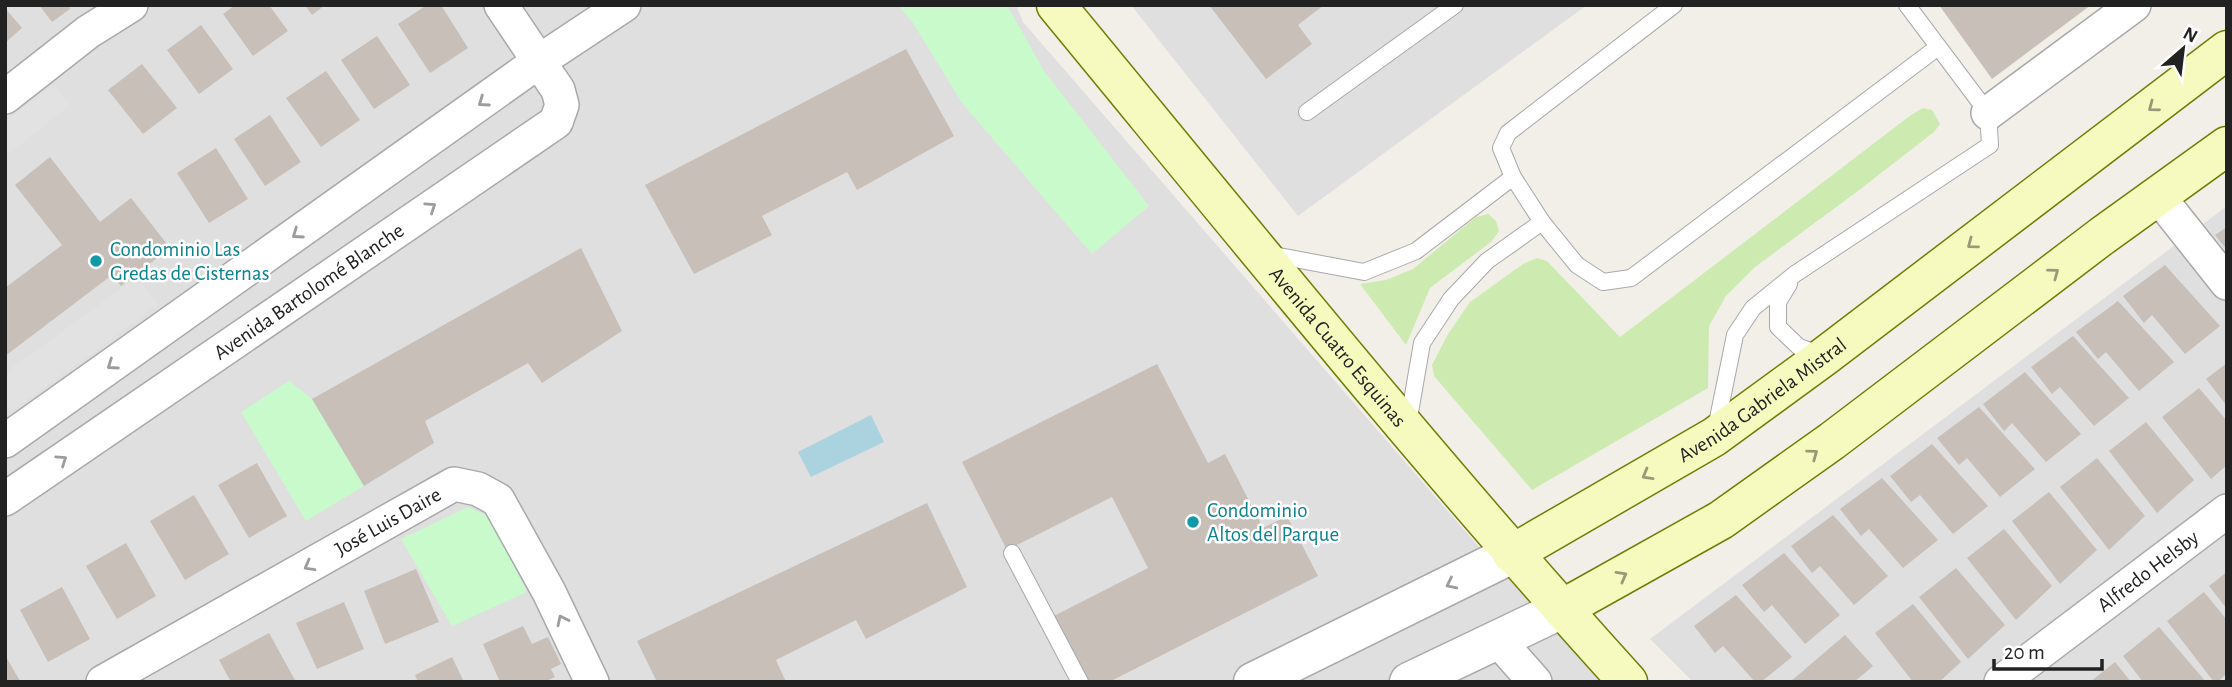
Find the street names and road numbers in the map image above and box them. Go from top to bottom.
street label: Avenida Bartolomé Blanche [210,219,408,364]
street label: Avenida Cuatro Esquinas [1265,263,1410,431]
street label: Avenida Gabriela Mistral [1675,334,1850,466]
street label: José Luis Daire [332,484,445,560]
street label: Alfredo Helsby [2093,527,2203,616]

